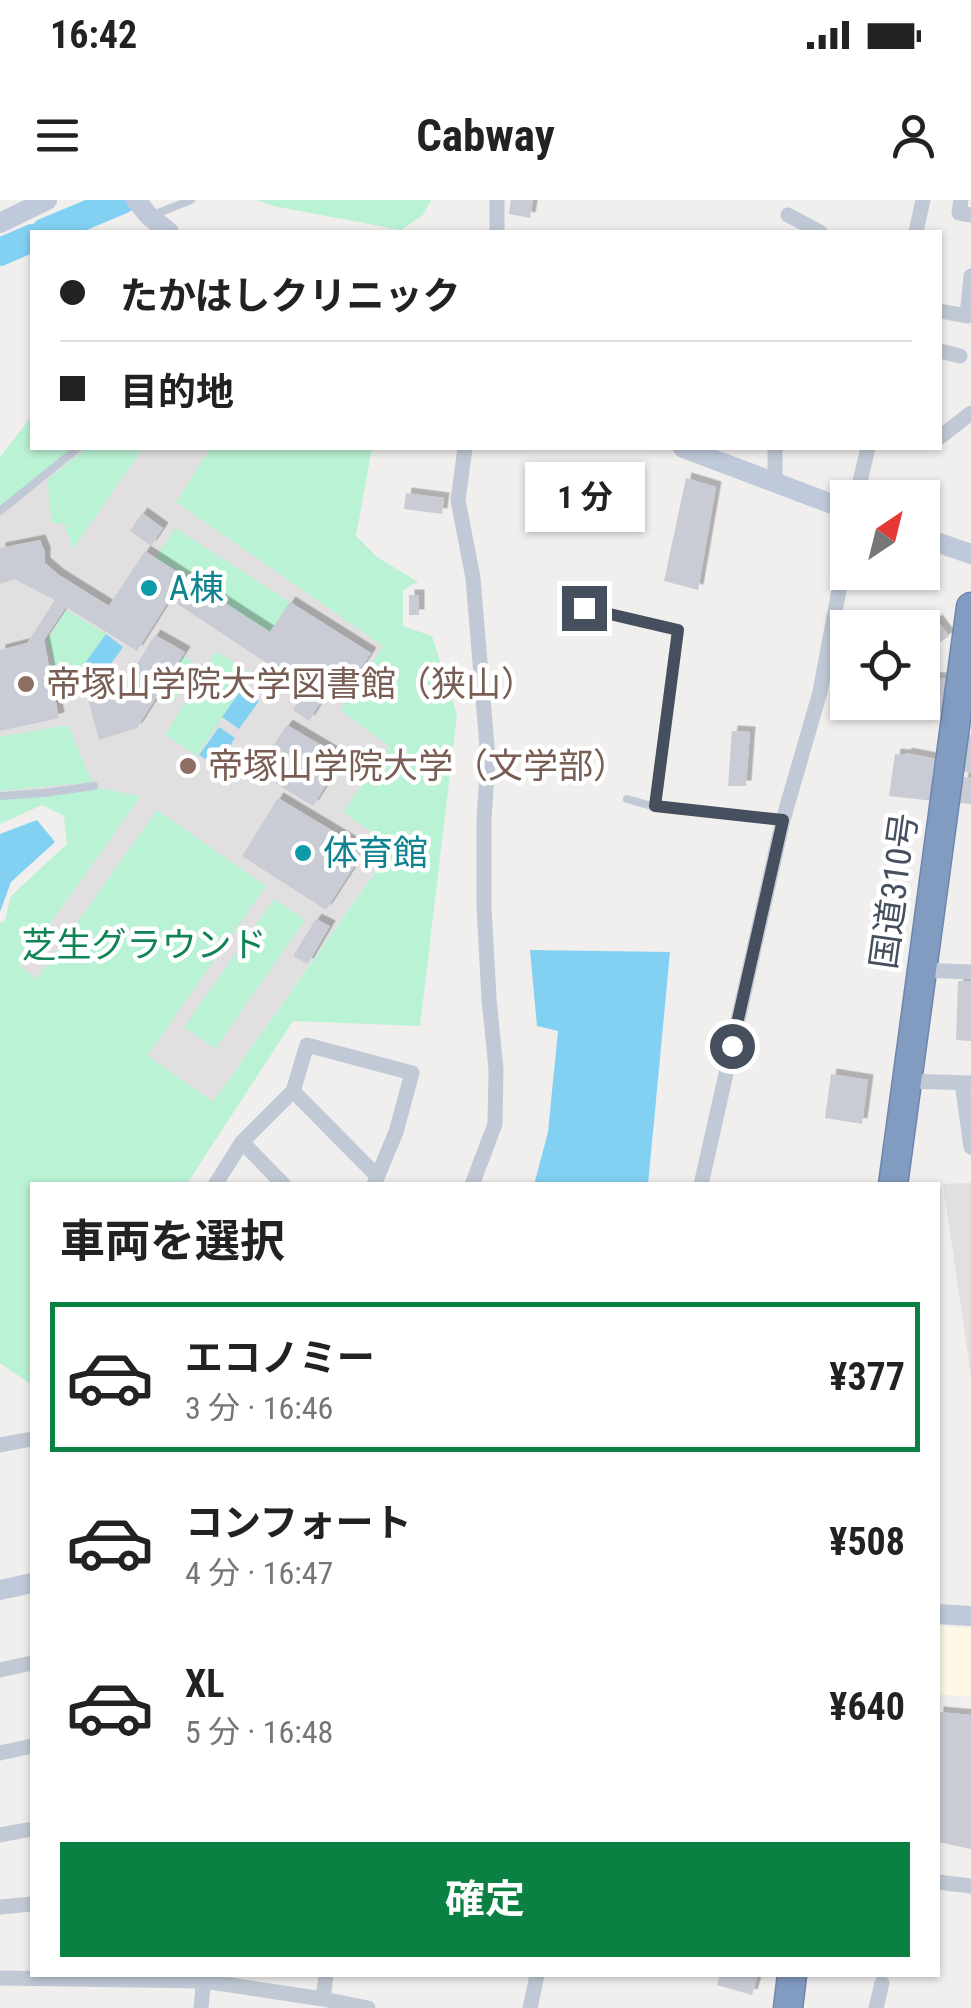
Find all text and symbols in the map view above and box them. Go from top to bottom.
text: 16:42 [50,13,137,57]
icon: menu [30,108,85,163]
icon: person [886,108,941,163]
text: Cabway [416,109,555,162]
text: たかはしクリニック [120,274,460,318]
text: 目的地 [120,370,234,414]
callout: 1 分 [524,463,644,533]
text: 1 分 [557,478,613,516]
north arrow [830,480,940,590]
map controls [830,480,940,720]
place label: A棟 [169,568,224,609]
marker: A棟 [138,577,160,599]
route end [562,586,607,631]
button: locate [830,610,940,720]
place label: 帝塚山学院大学図書館（狭山） [46,664,536,705]
marker: 帝塚山学院大学図書館（狭山） [15,673,37,695]
place label: 帝塚山学院大学（文学部） [208,746,628,787]
marker: 帝塚山学院大学（文学部） [177,755,199,777]
street label: 国道310号 [863,811,926,972]
place label: 体育館 [323,833,428,874]
marker: 体育館 [292,842,314,864]
park label: 芝生グラウンド [21,925,267,966]
route start [710,1024,755,1069]
text: 車両を選択 [60,1215,285,1268]
icon: car [65,1332,155,1422]
text: エコノミー [185,1336,375,1380]
text: ¥377 [829,1355,905,1399]
text: 3 分 · 16:46 [185,1389,333,1427]
icon: car [65,1497,155,1587]
text: コンフォート [185,1501,412,1545]
text: ¥508 [829,1520,905,1564]
text: 4 分 · 16:47 [185,1554,333,1592]
icon: car [65,1662,155,1752]
text: XL [185,1662,224,1706]
text: ¥640 [829,1685,905,1729]
text: 5 分 · 16:48 [185,1713,333,1751]
button: 確定 [60,1842,910,1957]

